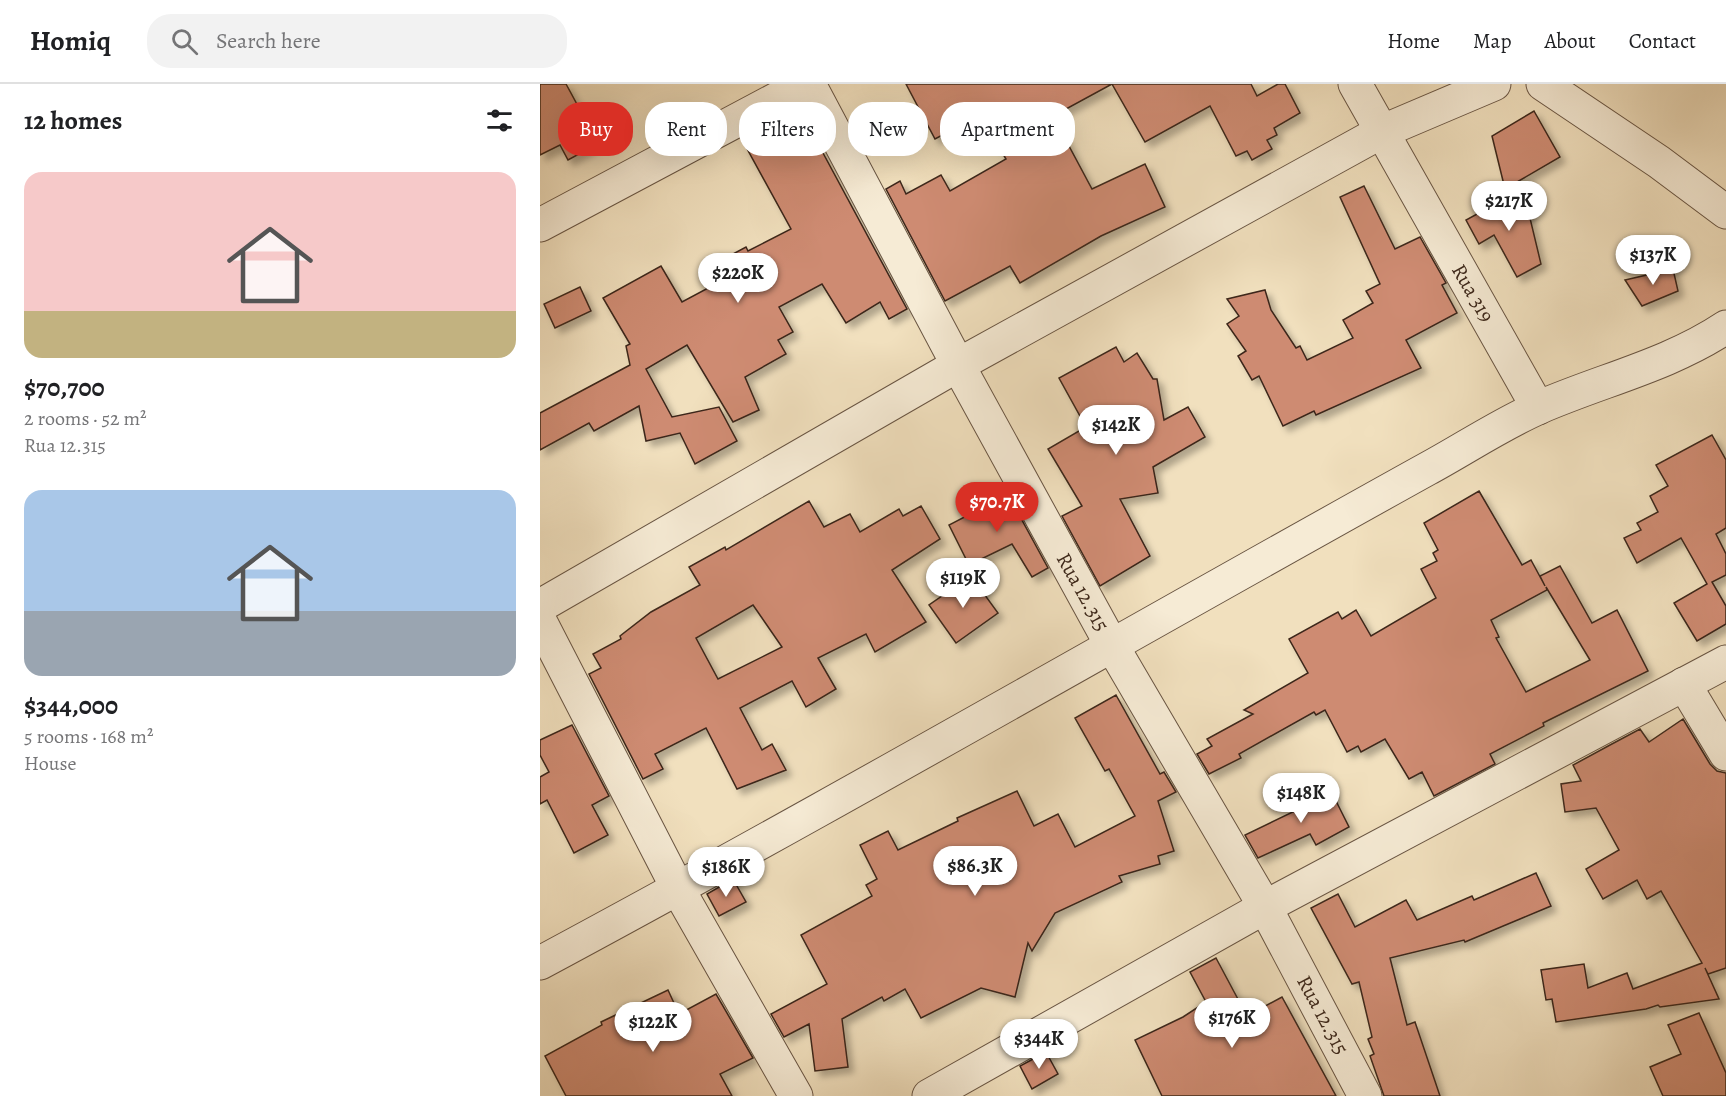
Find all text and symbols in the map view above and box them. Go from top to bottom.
search box [147,14,567,68]
text: Homiq [30,22,111,60]
icon: search [168,25,201,58]
text: Search here [216,26,321,56]
text: Home [1387,27,1440,55]
text: Map [1473,27,1511,55]
text: About [1544,27,1596,55]
text: Contact [1629,27,1696,55]
chip: Buy [558,102,633,156]
chip: Rent [645,102,727,156]
chip: Filters [739,102,836,156]
chip: New [848,102,928,156]
chip: Apartment [940,102,1075,156]
text: 12 homes [24,103,122,138]
icon: filters [483,104,516,137]
pin: $217K [1467,181,1551,232]
text: $217K [1485,187,1533,214]
icon: home [216,211,324,319]
pin: $137K [1611,235,1695,286]
text: $137K [1630,241,1676,268]
pin: $220K [696,253,780,304]
text: $220K [712,259,764,286]
street label: Rua 319 [1445,259,1501,327]
text: $70,700 [24,370,105,405]
text: 2 rooms · 52 m² [24,405,147,432]
pin: $142K [1074,405,1158,456]
text: $142K [1092,411,1140,438]
text: Rua 12.315 [24,432,106,459]
pin: $70.7K [948,482,1046,533]
text: $70.7K [969,488,1025,515]
icon: home [216,529,324,637]
street label: Rua 12.315 [1050,548,1116,636]
pin: $119K [921,558,1005,609]
text: $119K [940,564,986,591]
text: $344,000 [24,688,118,723]
text: 5 rooms · 168 m² [24,723,153,750]
text: House [24,750,76,777]
pin: $148K [1259,773,1343,824]
text: $148K [1277,779,1325,806]
pin: $86.3K [926,846,1024,897]
pin: $186K [684,847,768,898]
text: $86.3K [947,852,1003,879]
text: $186K [702,853,750,880]
street label: Rua 12.315 [1290,970,1356,1060]
pin: $176K [1190,998,1274,1049]
pin: $122K [611,1002,695,1053]
text: $176K [1208,1004,1256,1031]
text: $122K [629,1008,677,1035]
pin: $344K [997,1019,1081,1070]
text: $344K [1014,1025,1064,1052]

